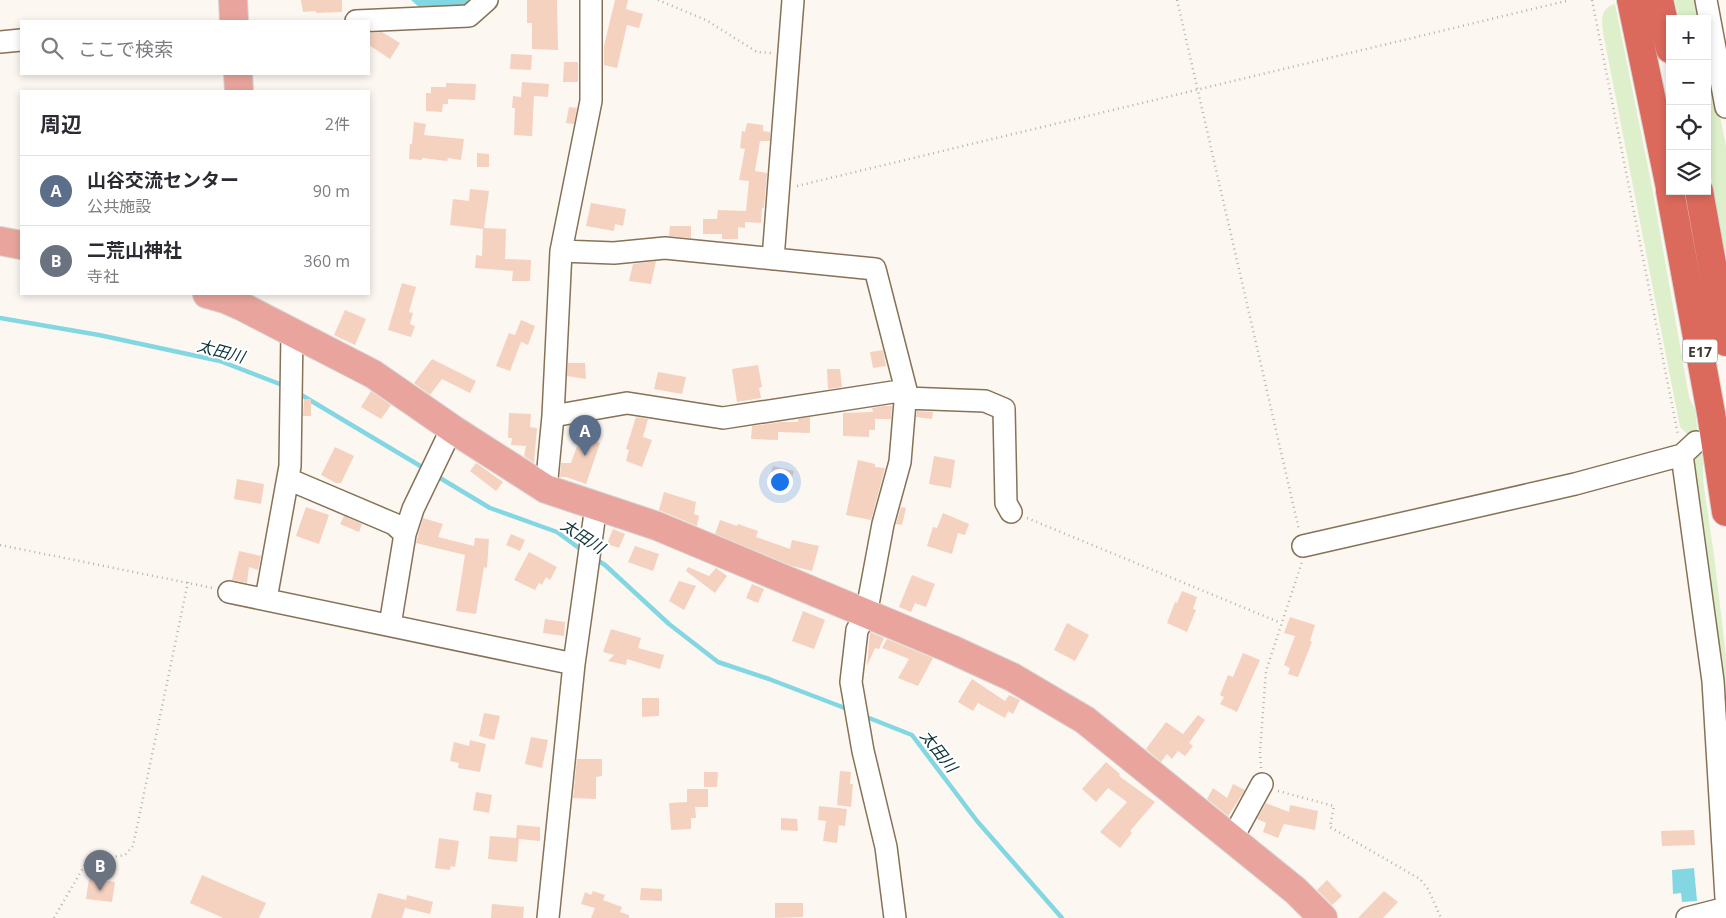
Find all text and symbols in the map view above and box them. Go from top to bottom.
map controls [1666,15,1711,195]
button: + [1666,15,1711,60]
search box [20,20,370,75]
icon: search [38,34,66,62]
text: ここで検索 [78,36,173,62]
button: − [1666,60,1711,105]
button: locate [1666,105,1711,150]
text: 周辺 [40,110,82,138]
text: 2件 [325,113,350,135]
button: layers [1666,150,1711,195]
text: 山谷交流センター [87,167,239,193]
text: A [50,180,62,202]
text: 90 m [313,180,350,202]
text: 公共施設 [87,195,151,217]
text: 二荒山神社 [87,237,182,263]
text: B [51,250,61,272]
text: 360 m [304,250,350,272]
text: 寺社 [87,265,119,287]
water label: 太田川 [195,334,249,368]
road number: E17 [1682,340,1718,362]
pin: A [569,415,601,456]
your location [767,469,793,495]
water label: 太田川 [557,514,611,559]
water label: 太田川 [916,725,964,778]
pin: B [84,850,116,891]

